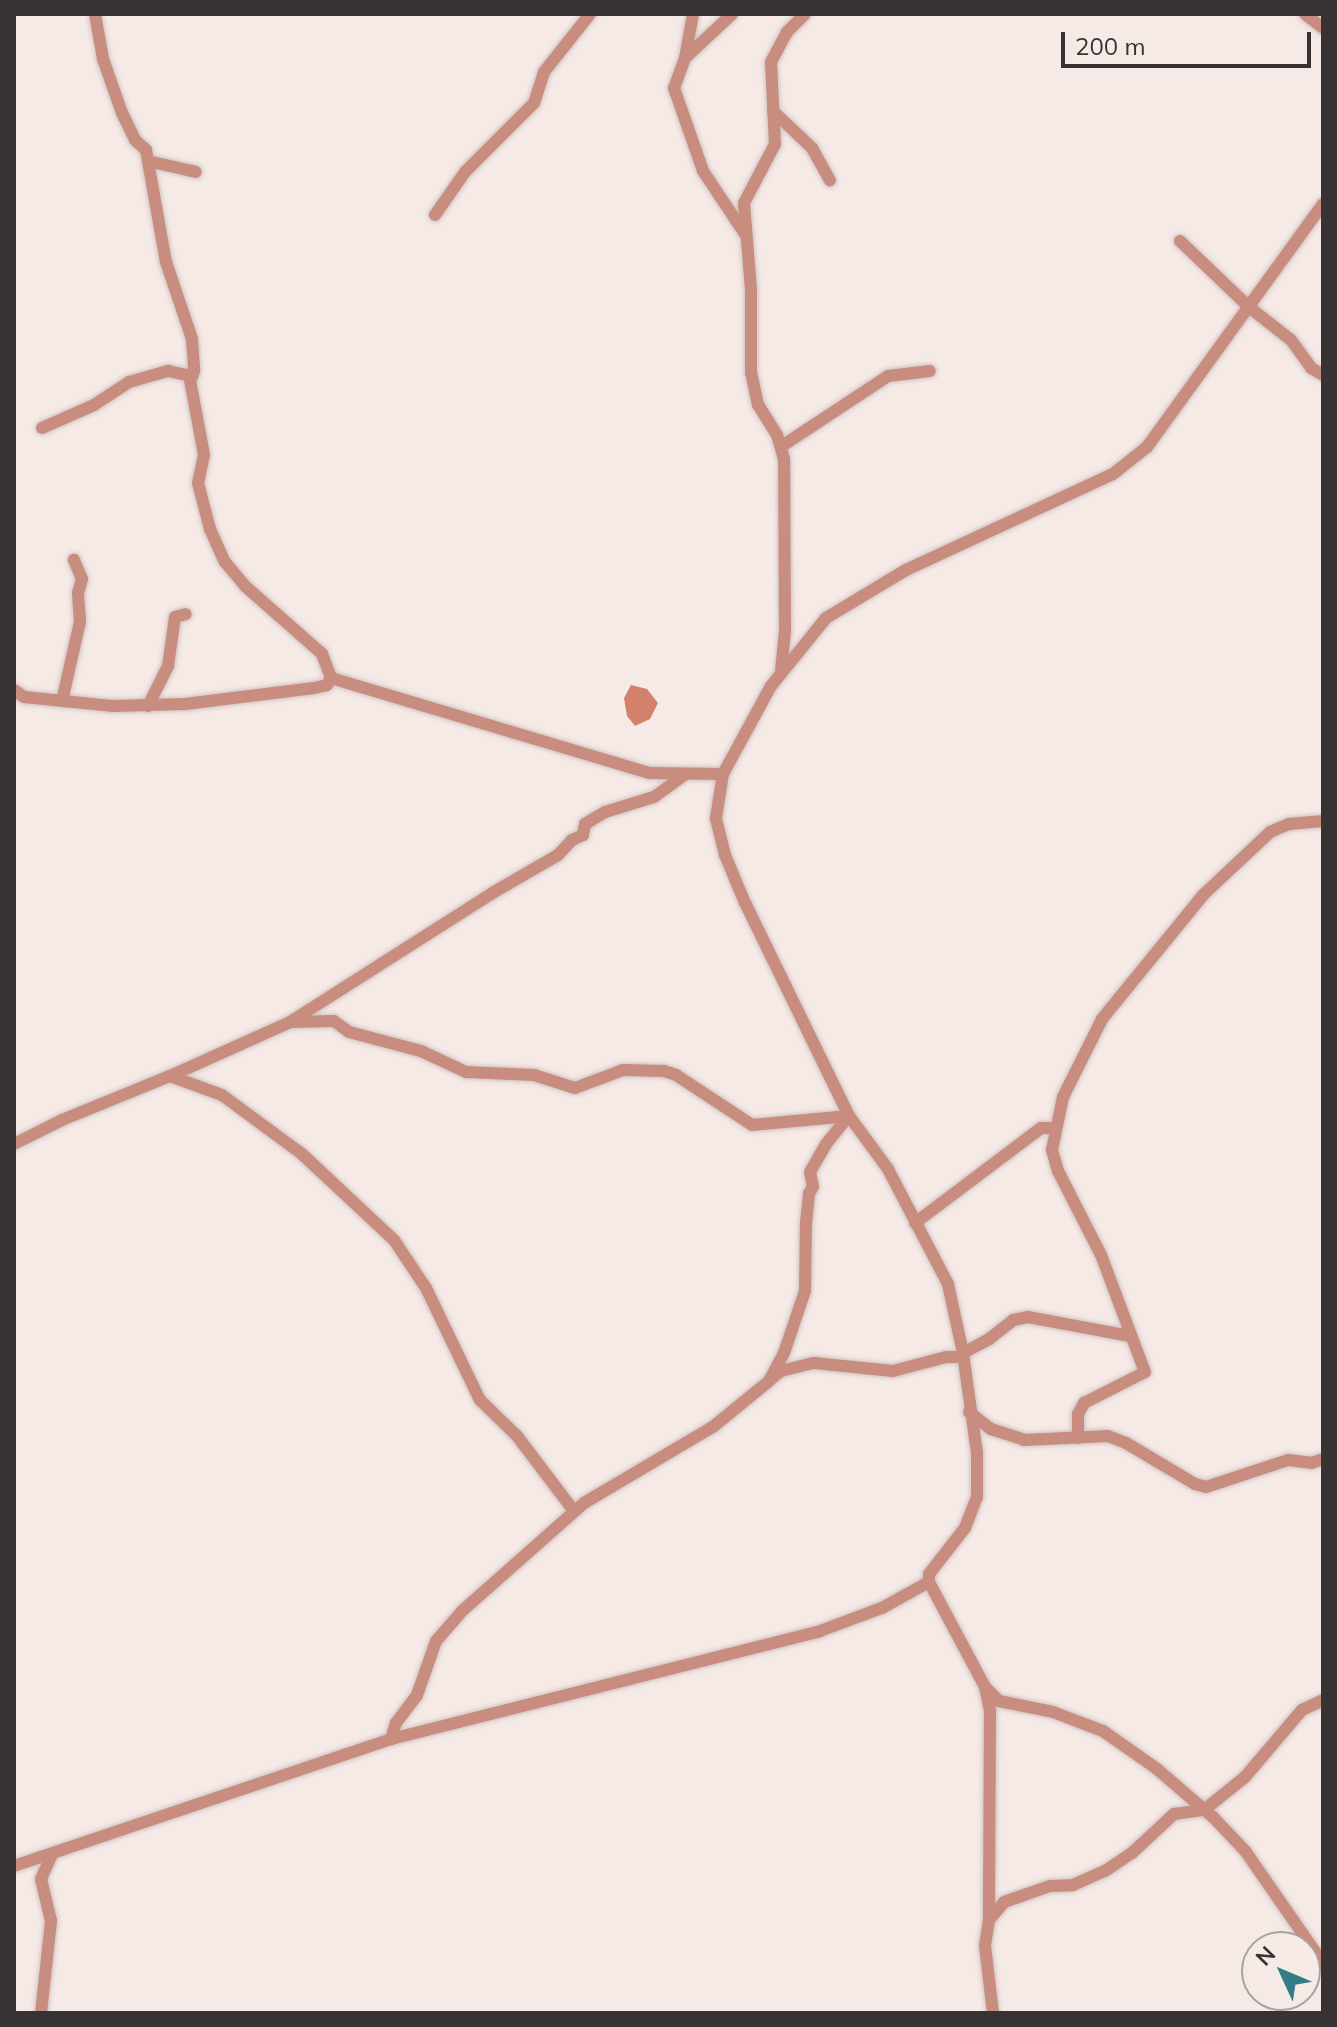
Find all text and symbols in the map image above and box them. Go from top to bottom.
scale bar [1065,16,1315,66]
text: 200 m [1075,31,1146,61]
north arrow [1241,1931,1321,2011]
text: N [1249,1940,1281,1971]

